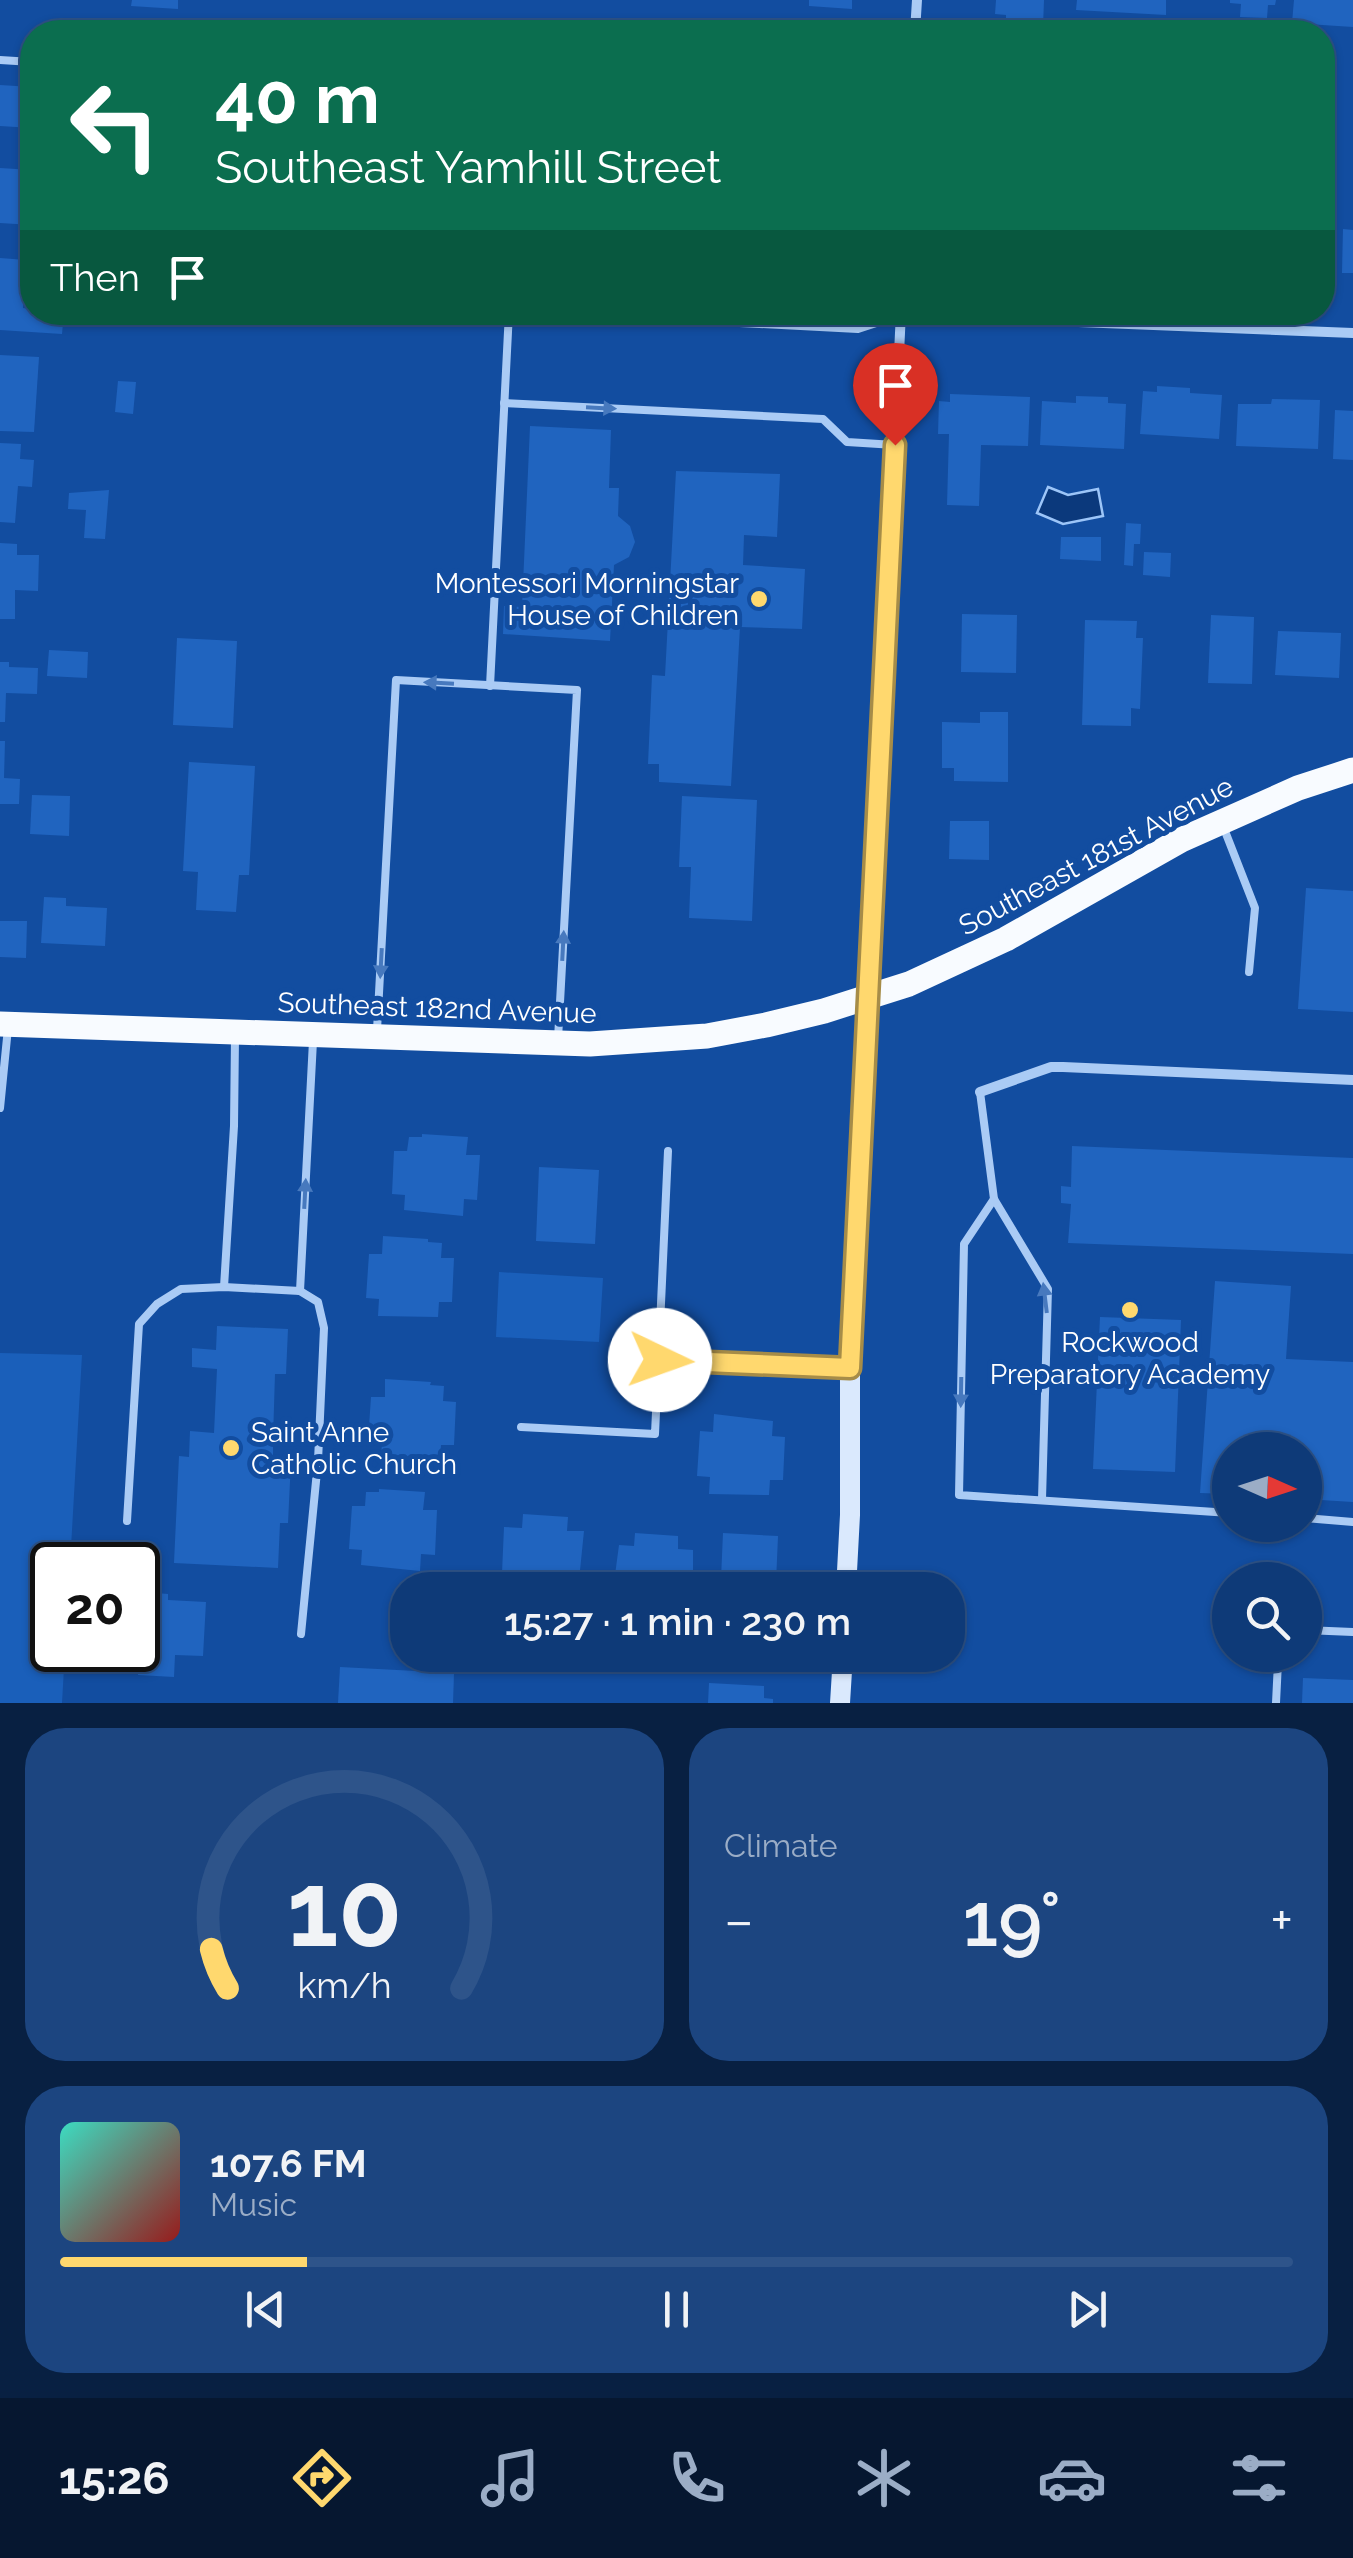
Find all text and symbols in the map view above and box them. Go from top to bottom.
text: 40 m [215,57,380,139]
icon: left [50,60,180,190]
text: Southeast Yamhill Street [215,141,721,194]
icon: arrive [160,250,215,305]
text: Then [50,255,140,300]
pin [853,343,938,446]
icon: arrive [868,358,923,413]
one-way arrow [586,400,618,416]
place label: Montessori Morningstar House of Children [435,567,739,632]
marker: Montessori Morningstar House of Children [748,588,770,610]
one-way arrow [422,675,454,691]
street label: Southeast 181st Avenue [953,770,1239,942]
one-way arrow [556,930,572,962]
one-way arrow [373,947,389,979]
street label: Southeast 182nd Avenue [277,986,597,1030]
one-way arrow [297,1178,313,1210]
one-way arrow [1037,1281,1053,1313]
marker: Rockwood Preparatory Academy [1119,1299,1141,1321]
position arrow [608,1308,712,1412]
place label: Rockwood Preparatory Academy [990,1326,1270,1391]
one-way arrow [952,1377,968,1409]
place label: Saint Anne Catholic Church [251,1416,457,1481]
north arrow [1212,1432,1322,1542]
map controls [1212,1432,1322,1672]
marker: Saint Anne Catholic Church [220,1437,242,1459]
speed limit sign: 20 [30,1542,160,1672]
button: search [1212,1562,1322,1672]
text: 15:27 · 1 min · 230 m [504,1599,851,1644]
text: Climate [724,1827,838,1864]
text: 10 [287,1848,402,1970]
text: 19° [963,1875,1061,1964]
text: − [724,1888,754,1953]
text: + [1270,1888,1293,1953]
text: km/h [297,1964,392,2006]
text: 107.6 FM [210,2141,367,2186]
text: Music [210,2186,297,2223]
icon: previous [238,2282,293,2337]
icon: pause [649,2282,704,2337]
icon: next [1060,2282,1115,2337]
icon: directions [287,2443,357,2513]
icon: music [475,2443,545,2513]
icon: phone [662,2443,732,2513]
icon: climate [849,2443,919,2513]
icon: car [1037,2443,1107,2513]
icon: filters [1224,2443,1294,2513]
text: 15:26 [59,2452,170,2505]

